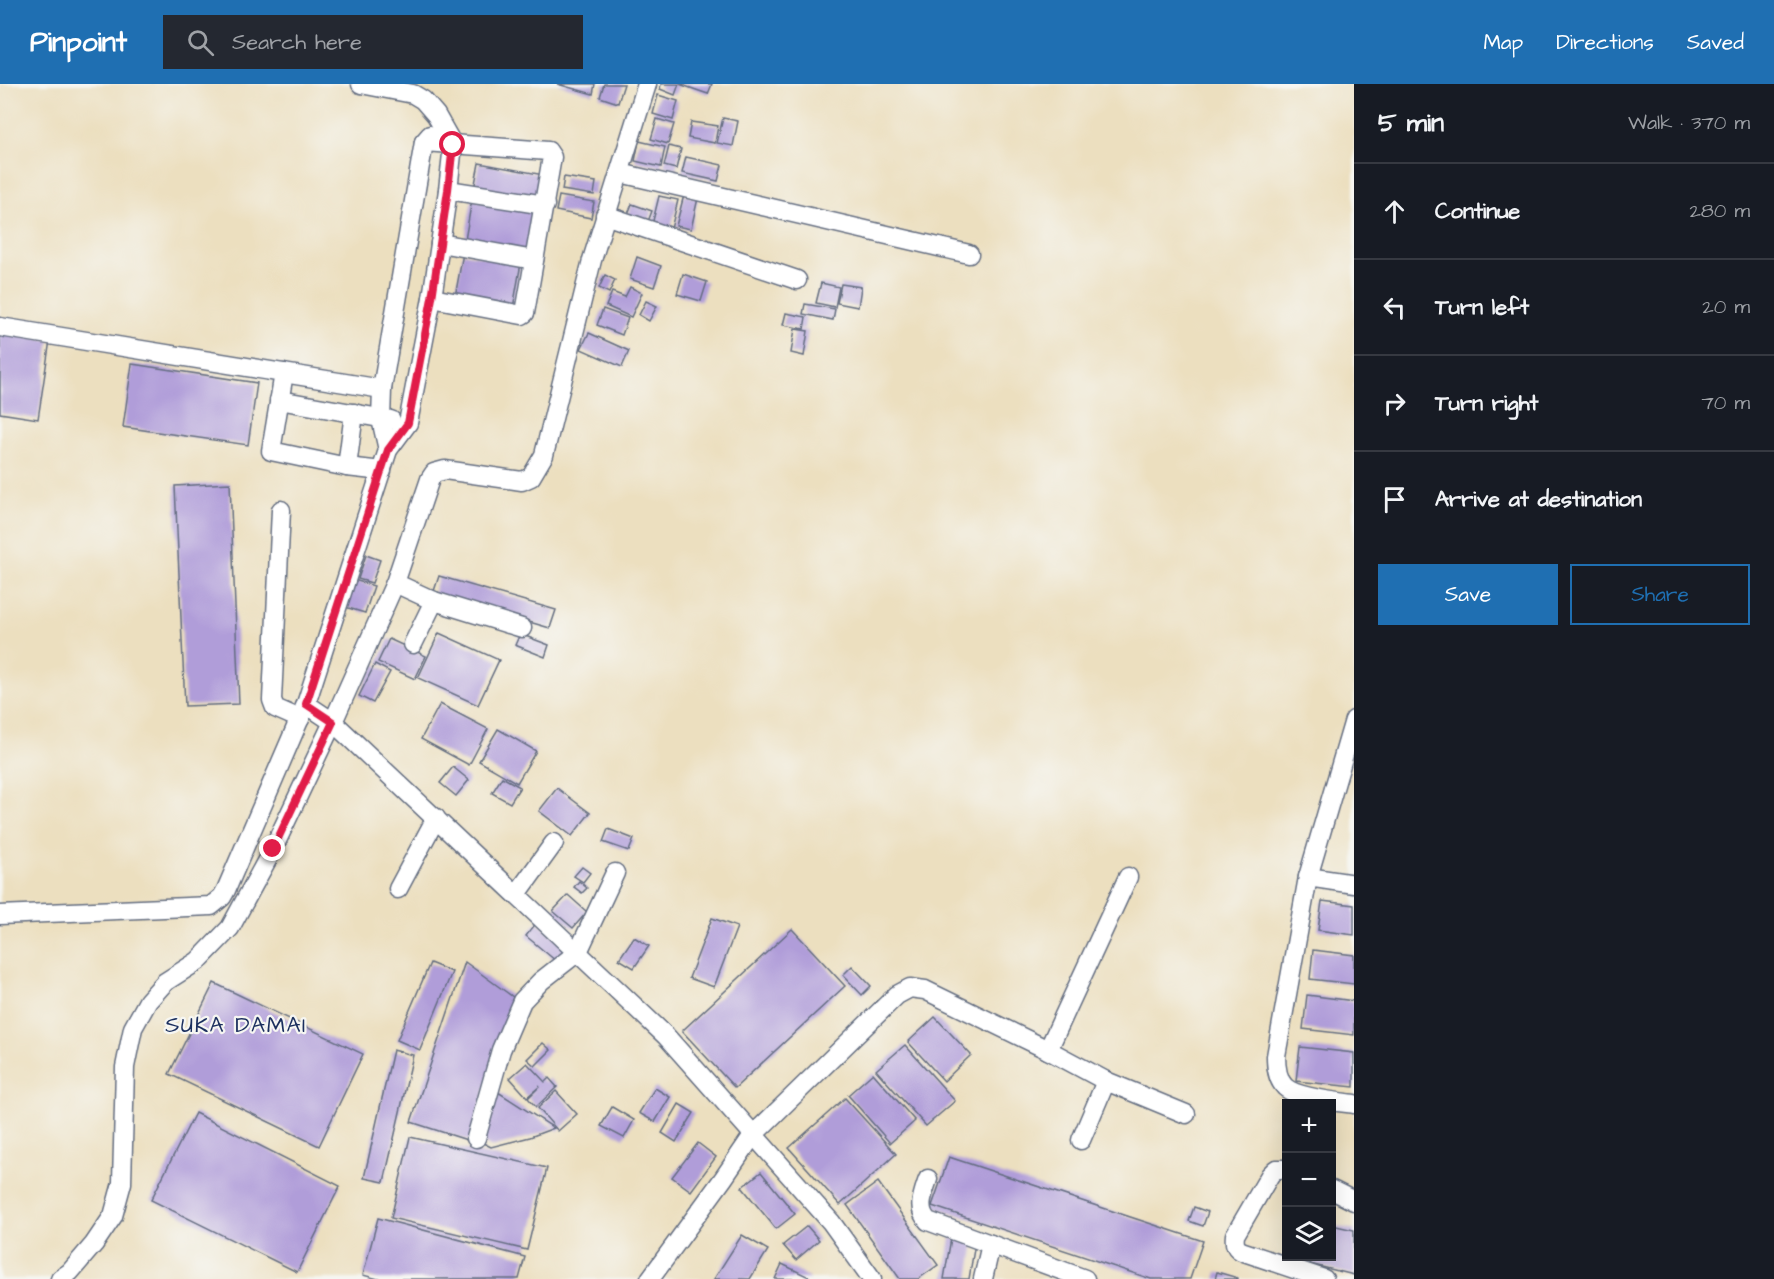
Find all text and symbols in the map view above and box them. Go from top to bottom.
search box [163,15,583,69]
text: Pinpoint [30,23,127,62]
icon: search [184,26,217,59]
text: Search here [232,27,362,58]
text: Map [1483,28,1523,57]
text: Directions [1556,28,1654,57]
text: Saved [1687,28,1744,57]
text: 5 min [1378,105,1444,141]
text: Walk · 370 m [1628,109,1750,137]
route start [439,131,465,157]
icon: ahead [1378,195,1411,228]
text: Continue [1435,196,1520,227]
text: 280 m [1689,197,1750,225]
icon: left [1378,291,1411,324]
text: Turn left [1435,292,1529,323]
text: 20 m [1702,293,1750,321]
icon: right [1378,387,1411,420]
text: Turn right [1435,388,1538,419]
text: 70 m [1702,389,1750,417]
icon: arrive [1378,483,1411,516]
text: Arrive at destination [1435,484,1642,515]
button: Save [1378,564,1558,625]
button: Share [1570,564,1750,625]
route end [259,835,285,861]
district label: SUKA DAMAI [165,1010,307,1041]
map controls [1282,1099,1336,1261]
button: + [1282,1099,1336,1153]
button: − [1282,1153,1336,1207]
button: layers [1282,1207,1336,1261]

